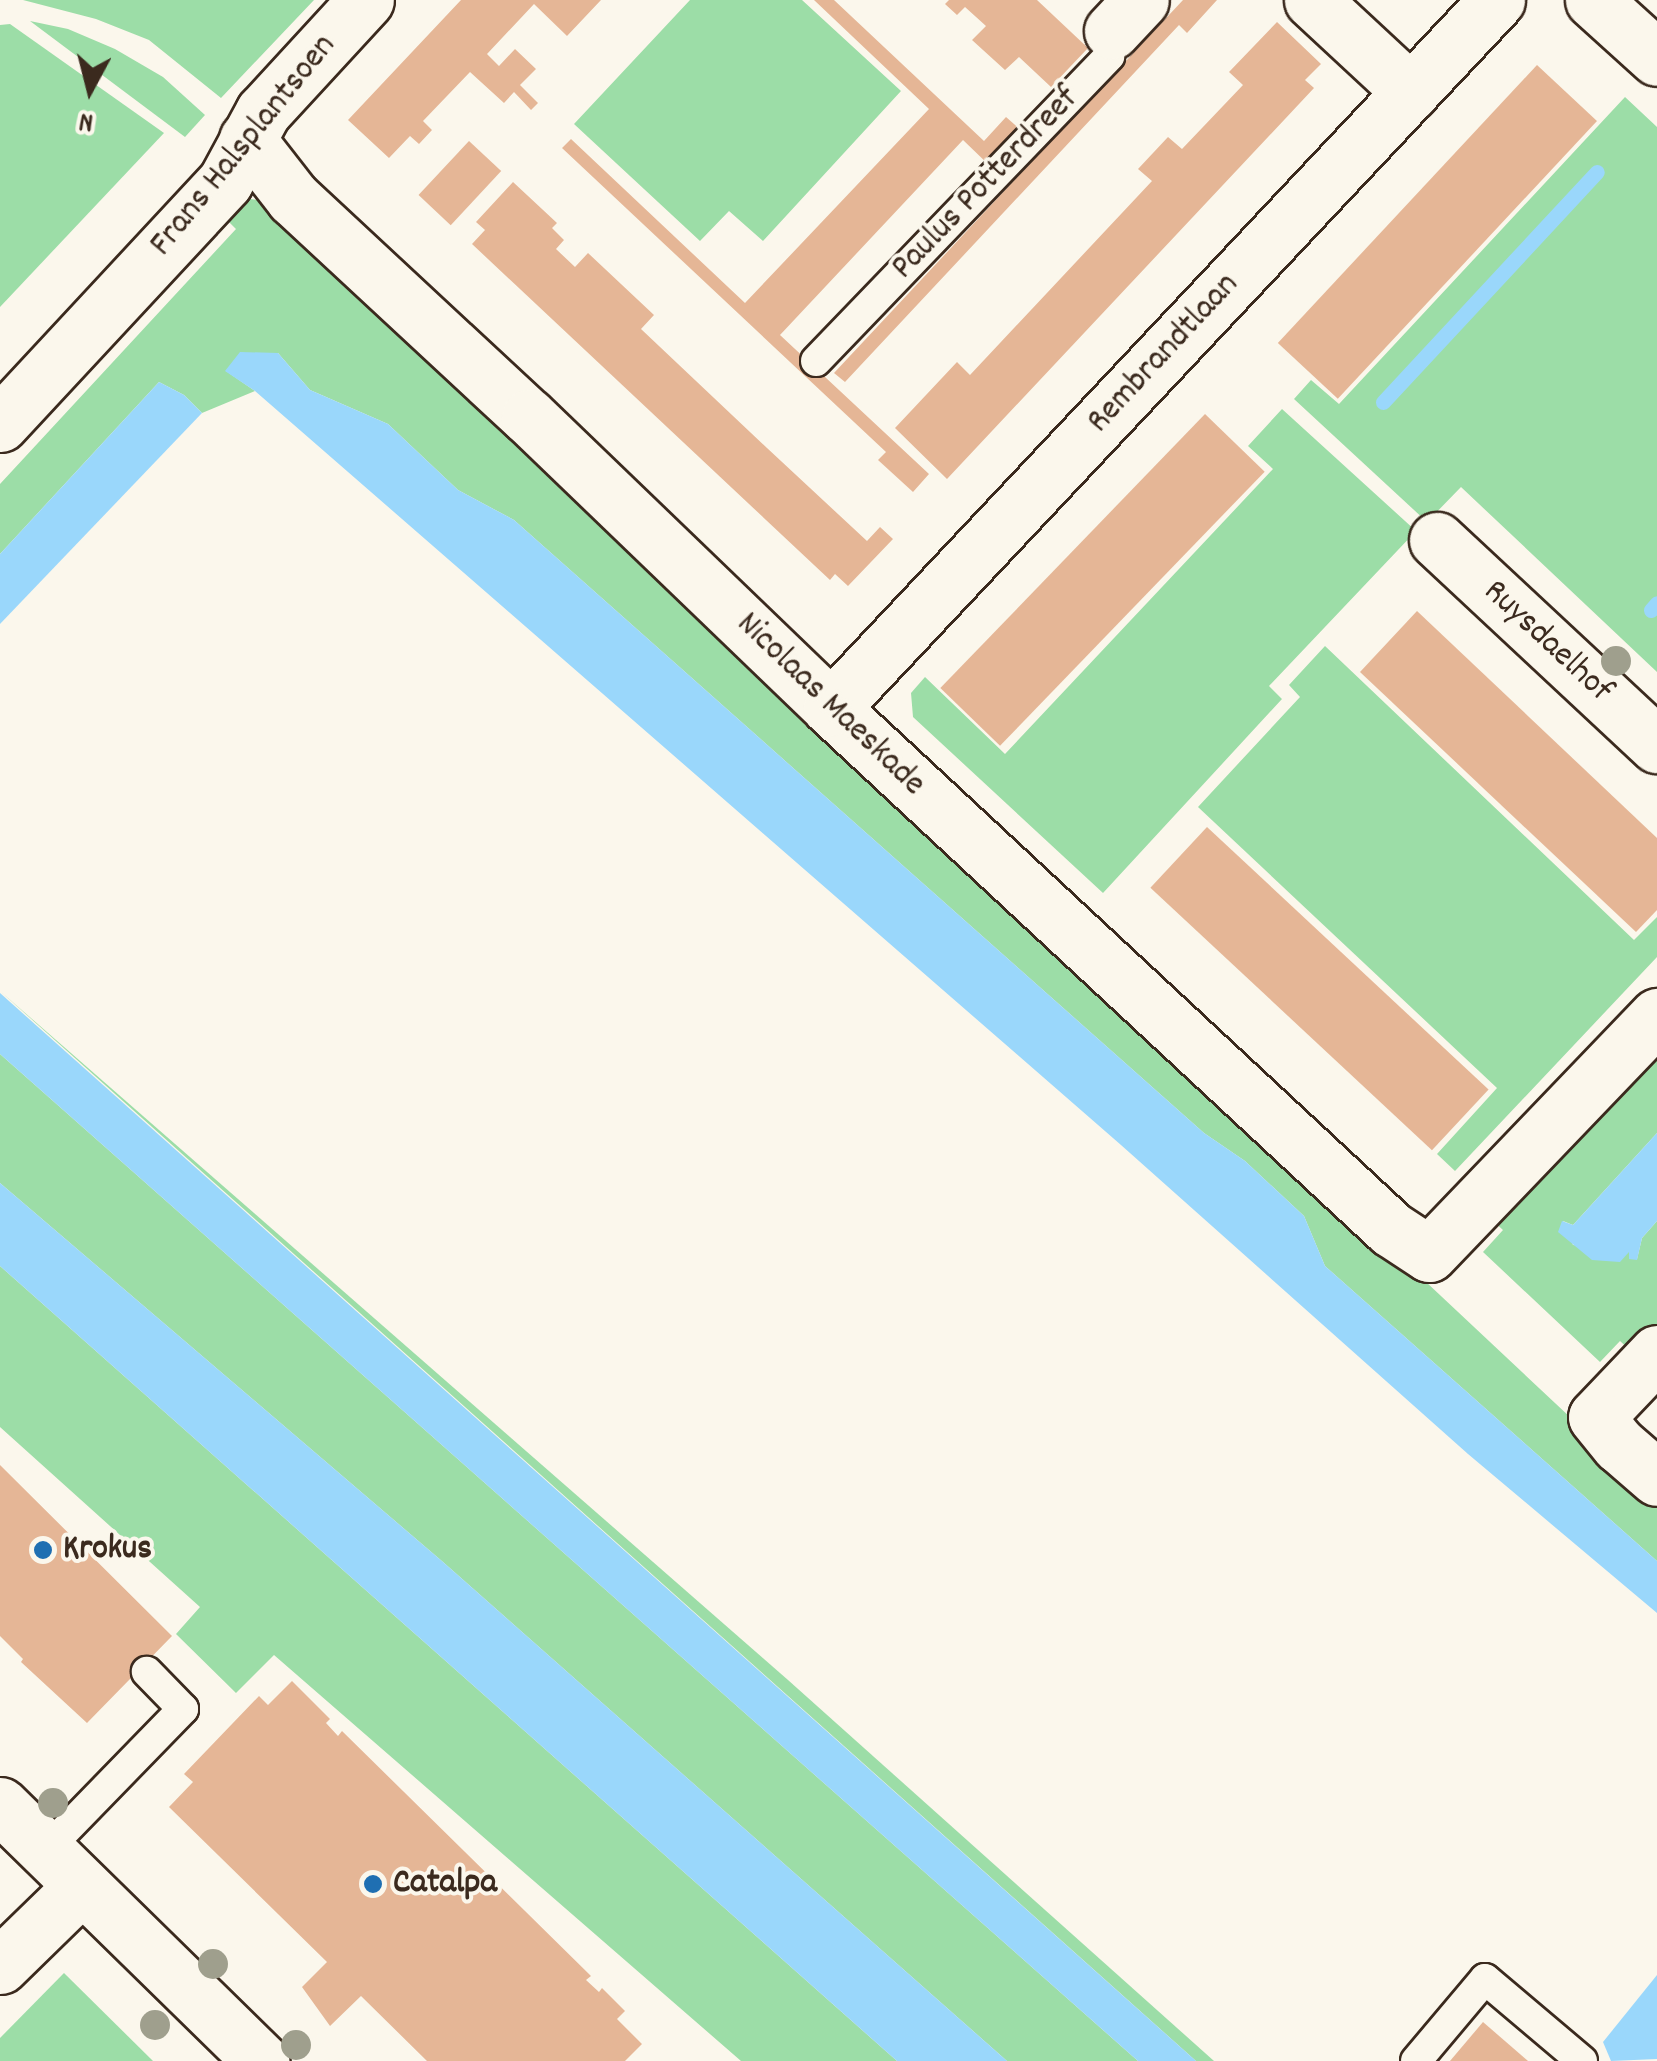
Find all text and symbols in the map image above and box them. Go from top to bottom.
street label: Frans Halsplantsoen [142,27,346,265]
north arrow [40,40,140,140]
street label: Paulus Potterdreef [883,79,1089,289]
text: N [77,99,96,140]
street label: Rembrandtlaan [1079,265,1249,443]
street label: Ruysdaelhof [1474,572,1620,712]
street label: Nicolaas Maeskade [727,604,933,806]
place label: Krokus [63,1529,152,1571]
marker: Krokus [32,1539,54,1561]
place label: Catalpa [393,1863,497,1905]
marker: Catalpa [362,1873,384,1895]

